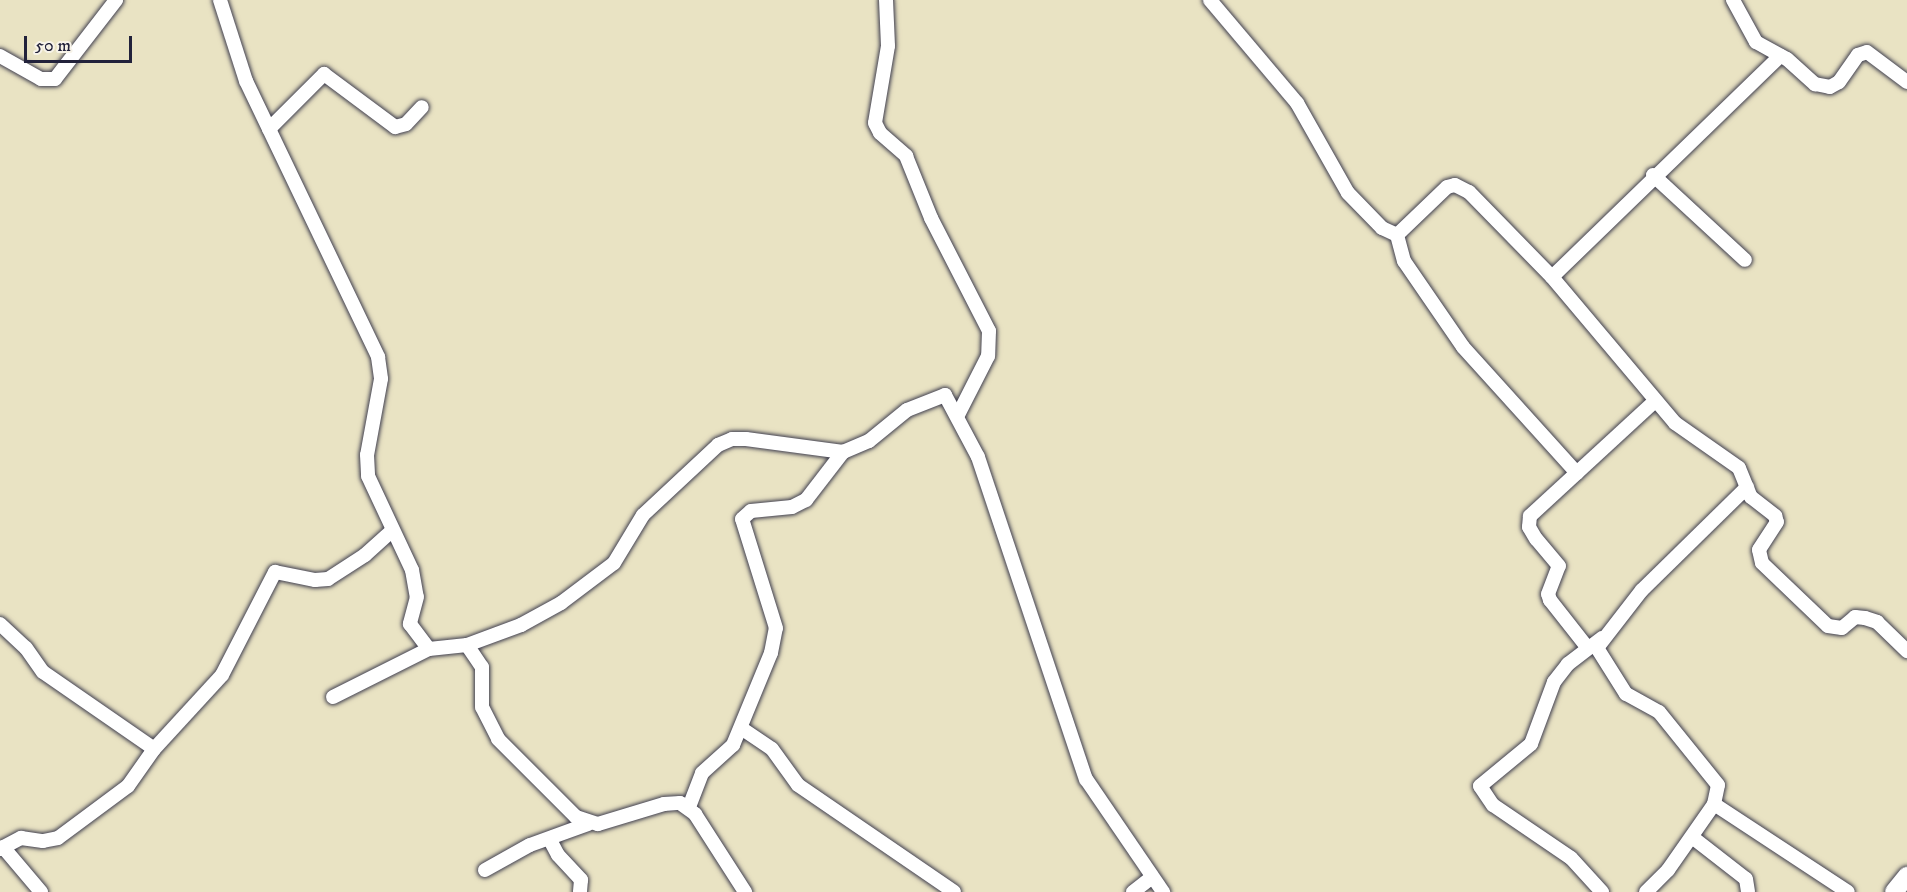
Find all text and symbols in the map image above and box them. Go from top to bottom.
scale bar [27,24,135,62]
text: 50 m [35,35,71,57]

